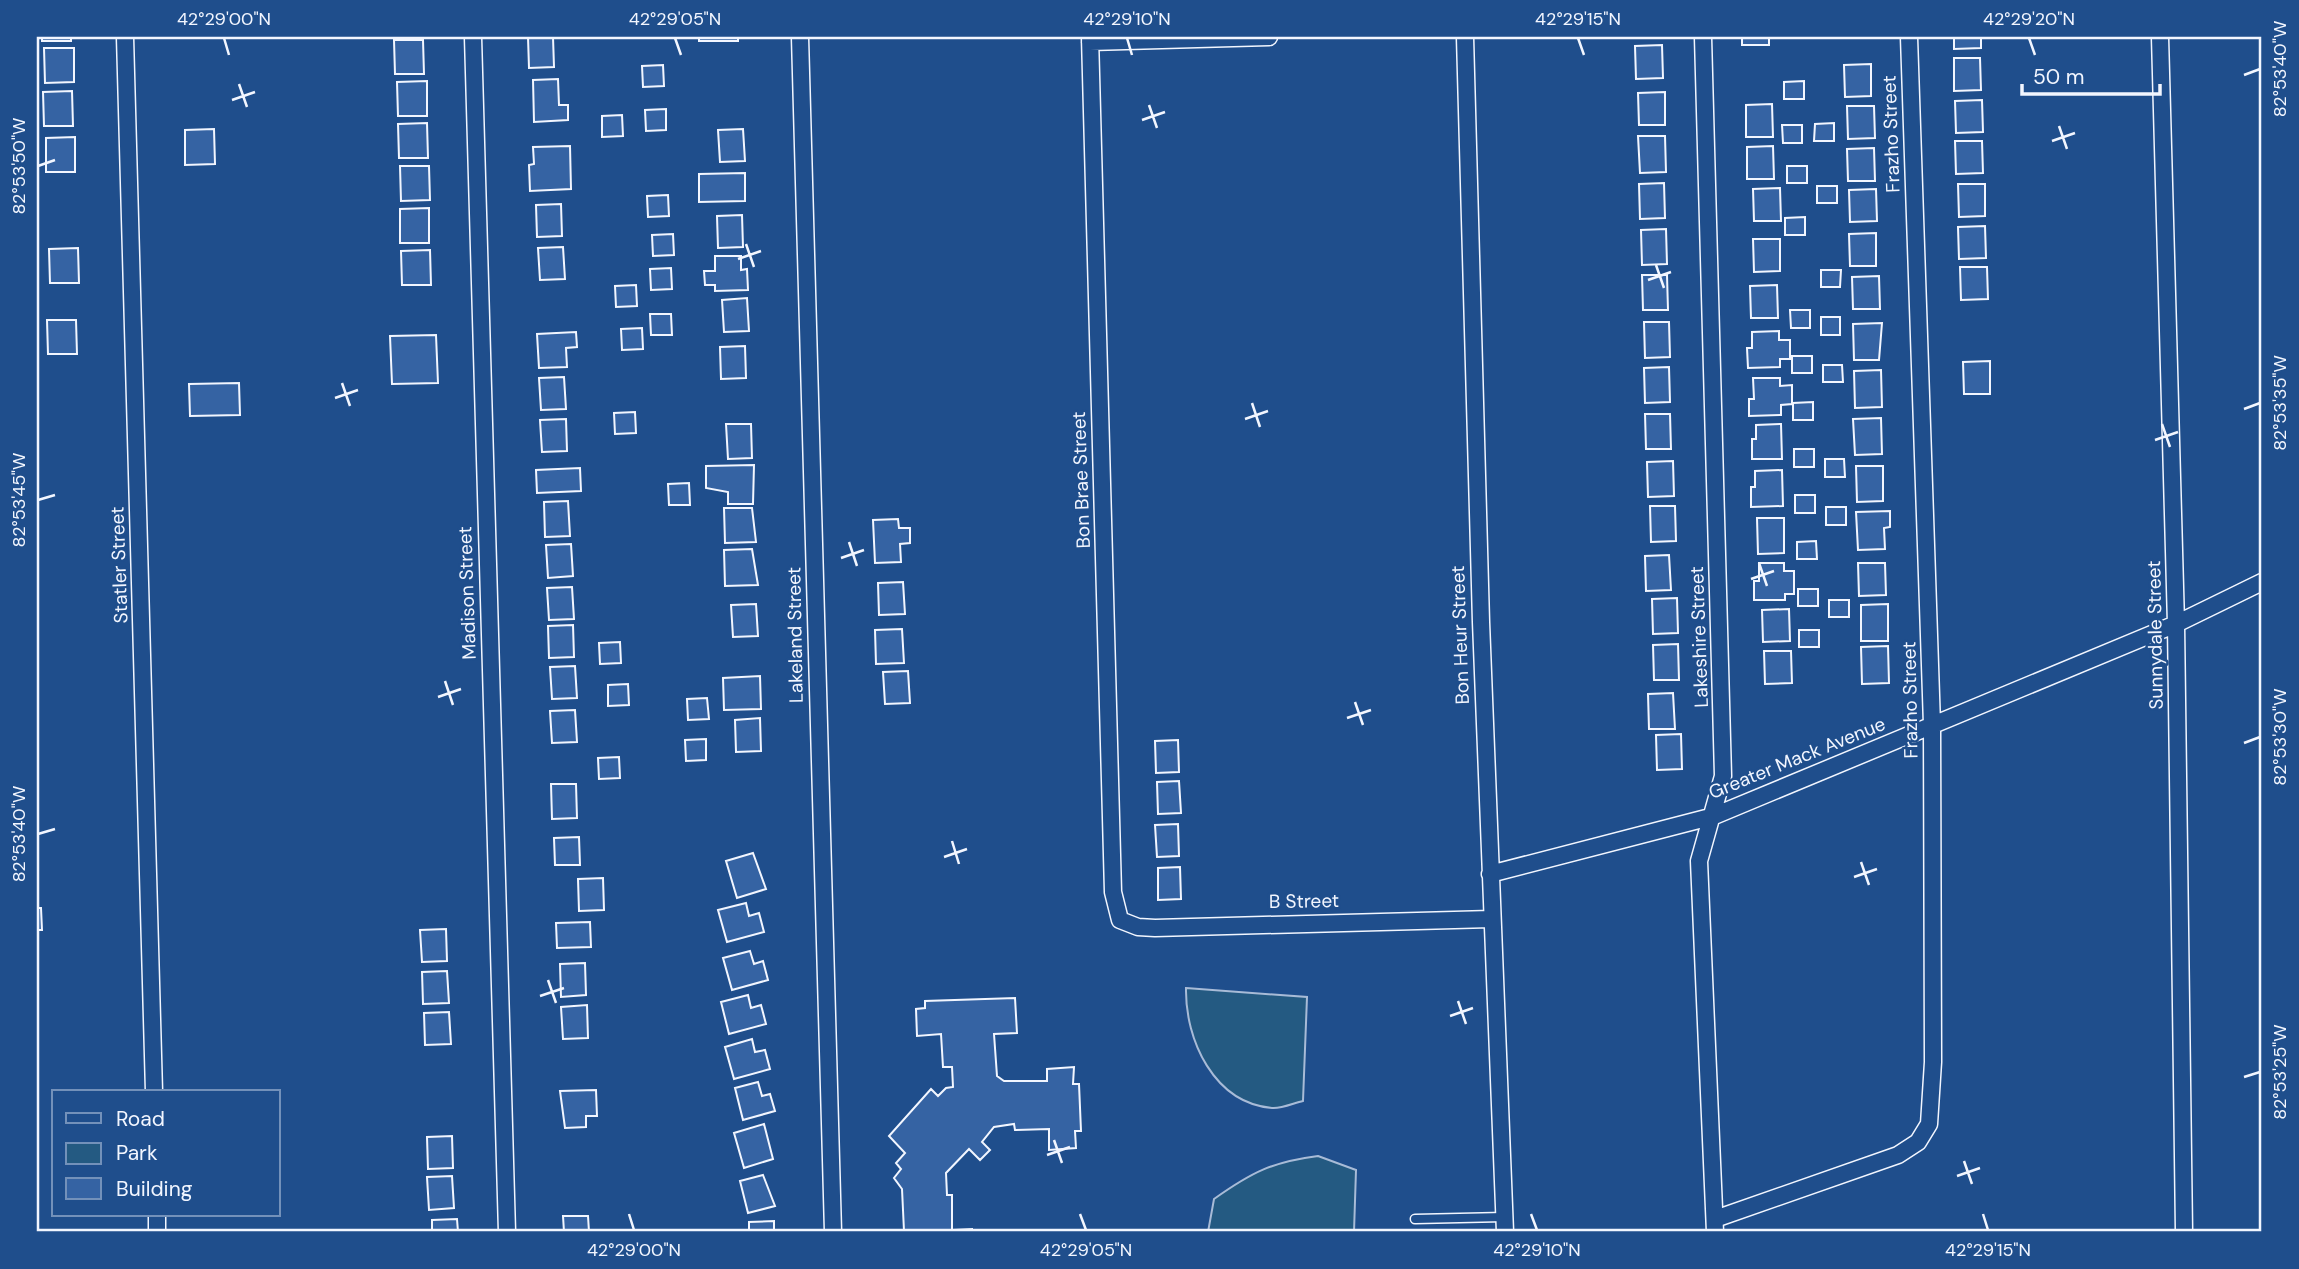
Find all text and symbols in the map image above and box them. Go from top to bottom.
text: 42°29'00"N [177,7,271,31]
text: 42°29'05"N [629,7,721,31]
text: 42°29'10"N [1083,7,1171,31]
text: 42°29'15"N [1535,7,1621,31]
text: 42°29'20"N [1983,7,2075,31]
text: 82°53'40"W [2268,21,2292,117]
scale bar [2022,52,2161,96]
text: 50 m [2033,63,2084,91]
street label: Frazho Street [1876,75,1906,193]
text: 82°53'50"W [7,117,31,215]
text: 82°53'35"W [2268,355,2292,451]
street label: Bon Brae Street [1066,411,1096,549]
text: 82°53'45"W [7,453,31,547]
street label: Statler Street [104,506,134,624]
street label: Madison Street [452,526,482,660]
street label: Sunnydale Street [2141,560,2169,710]
street label: Bon Heur Street [1445,565,1475,705]
street label: Lakeshire Street [1684,566,1714,708]
street label: Lakeland Street [781,567,809,703]
street label: Frazho Street [1896,641,1924,759]
text: 82°53'30"W [2268,688,2292,786]
street label: Greater Mack Avenue [1705,711,1889,805]
text: 82°53'40"W [7,786,31,882]
street label: B Street [1269,888,1339,914]
text: 82°53'25"W [2268,1024,2292,1120]
legend [52,1090,280,1216]
text: Road [116,1105,165,1133]
text: Park [116,1139,158,1167]
text: Building [116,1175,193,1203]
text: 42°29'00"N [587,1238,681,1262]
text: 42°29'05"N [1040,1238,1132,1262]
text: 42°29'10"N [1493,1238,1581,1262]
text: 42°29'15"N [1945,1238,2031,1262]

